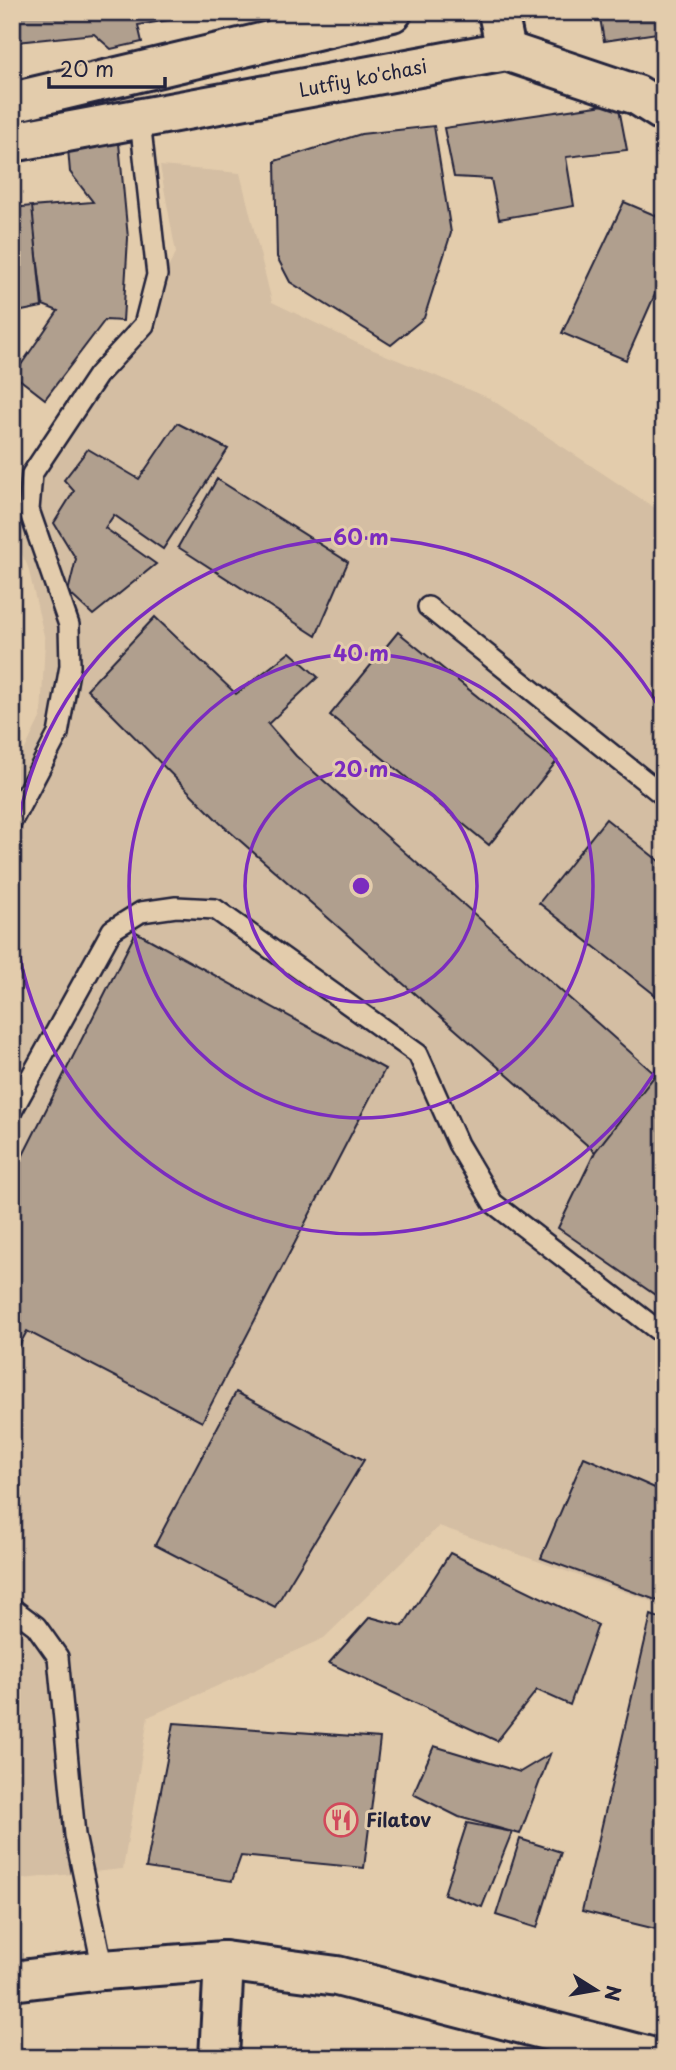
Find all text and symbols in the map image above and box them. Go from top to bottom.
scale bar [49,46,164,90]
street label: Lutfiy ko'chasi [296,51,429,103]
text: 20 m [60,52,114,84]
text: 60 m [333,520,389,552]
text: 40 m [333,636,389,668]
text: 20 m [334,752,388,784]
centre of rings [349,874,373,898]
restaurant icon: Filatov [322,1801,360,1839]
place label: Filatov [366,1805,431,1833]
north arrow [560,1954,630,2024]
text: N [598,1983,629,2003]

